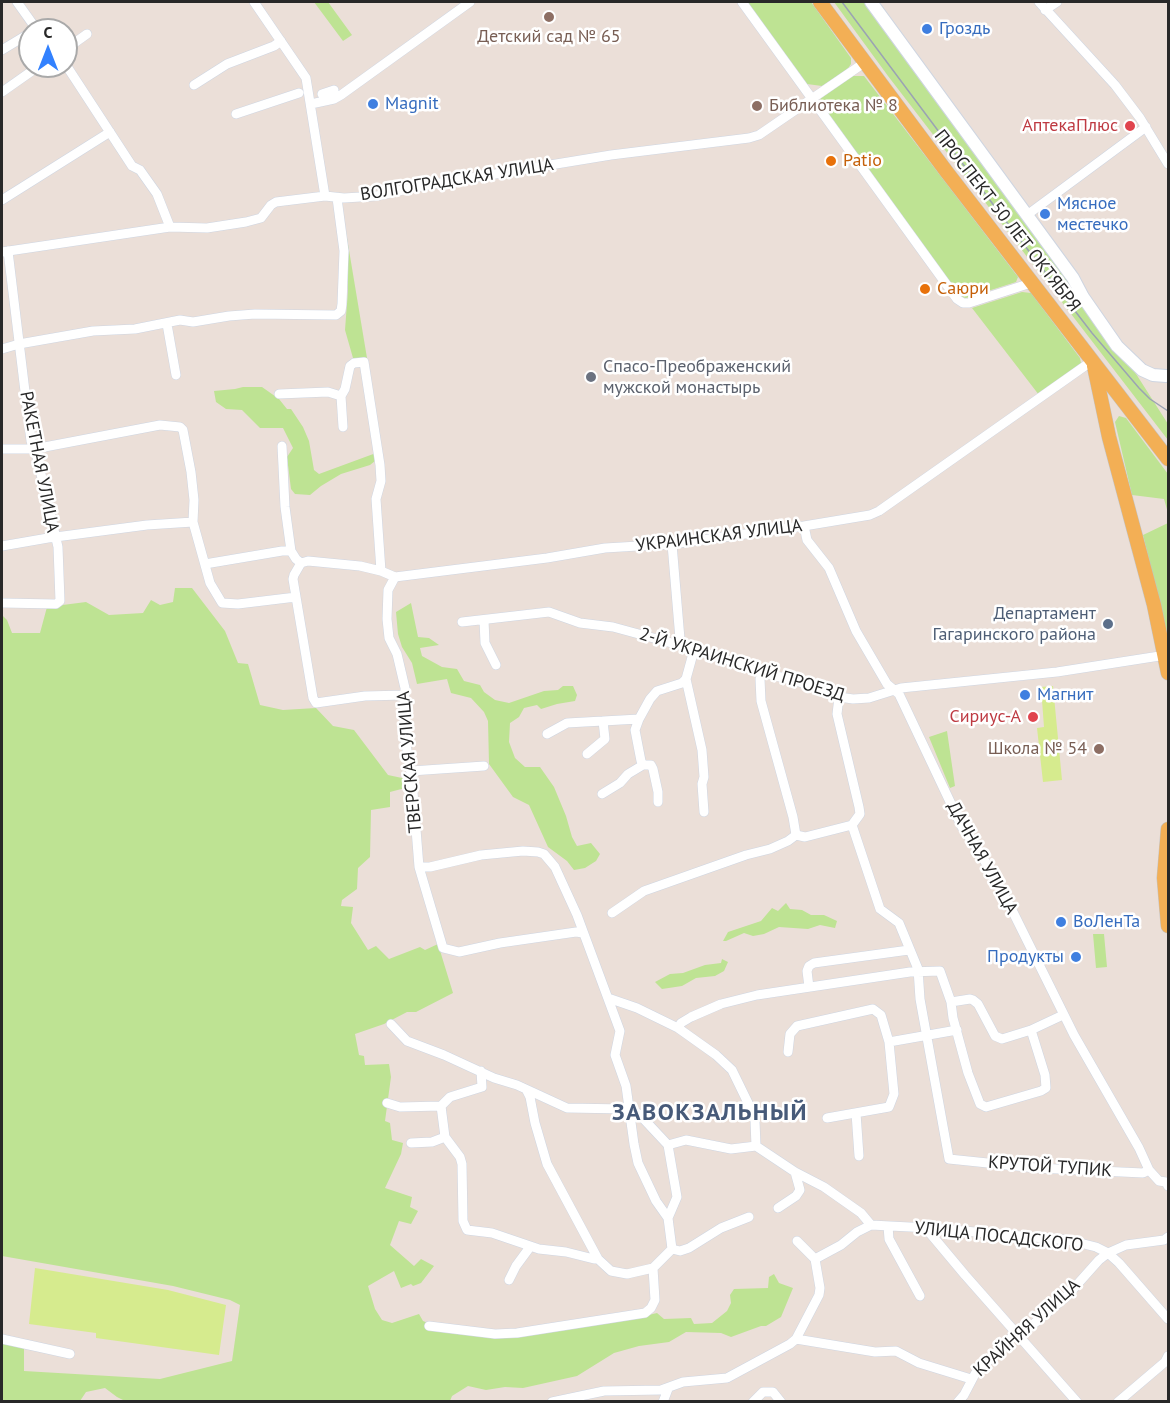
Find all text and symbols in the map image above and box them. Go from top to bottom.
marker: Детский сад № 65 [542,10,556,24]
north arrow [18,18,78,78]
place label: Гроздь [939,18,990,40]
text: С [44,22,52,42]
marker: Гроздь [920,22,934,36]
place label: Детский сад № 65 [477,26,621,48]
place label: Magnit [385,93,439,115]
place label: Библиотека № 8 [769,95,898,117]
marker: Magnit [366,97,380,111]
marker: Библиотека № 8 [750,99,764,113]
place label: АптекаПлюс [1022,115,1118,137]
marker: АптекаПлюс [1123,119,1137,133]
street label: ПРОСПЕКТ 50 ЛЕТ ОКТЯБРЯ [929,126,1085,316]
place label: Patio [843,150,882,172]
street label: ВОЛГОГРАДСКАЯ УЛИЦА [359,154,555,206]
marker: Patio [824,154,838,168]
place label: Мясное местечко [1057,193,1128,236]
marker: Мясное местечко [1038,207,1052,221]
place label: Саюри [937,278,989,300]
marker: Саюри [918,282,932,296]
place label: Спасо-Преображенский мужской монастырь [603,356,791,398]
marker: Спасо-Преображенский мужской монастырь [584,370,598,384]
street label: РАКЕТНАЯ УЛИЦА [15,389,63,535]
street label: УКРАИНСКАЯ УЛИЦА [635,515,803,557]
place label: Департамент Гагаринского района [932,603,1096,646]
marker: Департамент Гагаринского района [1101,617,1115,631]
street label: 2-Й УКРАИНСКИЙ ПРОЕЗД [636,623,848,707]
place label: Магнит [1037,684,1094,706]
marker: Магнит [1018,688,1032,702]
street label: ТВЕРСКАЯ УЛИЦА [393,690,427,834]
place label: Сириус-А [949,706,1021,728]
marker: Сириус-А [1026,710,1040,724]
place label: Школа № 54 [988,738,1087,760]
marker: Школа № 54 [1092,742,1106,756]
street label: ДАЧНАЯ УЛИЦА [942,798,1022,918]
place label: ВоЛенТа [1073,911,1140,933]
marker: ВоЛенТа [1054,915,1068,929]
place label: Продукты [987,946,1064,968]
marker: Продукты [1069,950,1083,964]
district label: ЗАВОКЗАЛЬНЫЙ [612,1099,808,1127]
street label: КРУТОЙ ТУПИК [987,1152,1113,1182]
street label: УЛИЦА ПОСАДСКОГО [914,1217,1084,1257]
street label: КРАЙНЯЯ УЛИЦА [969,1275,1085,1381]

